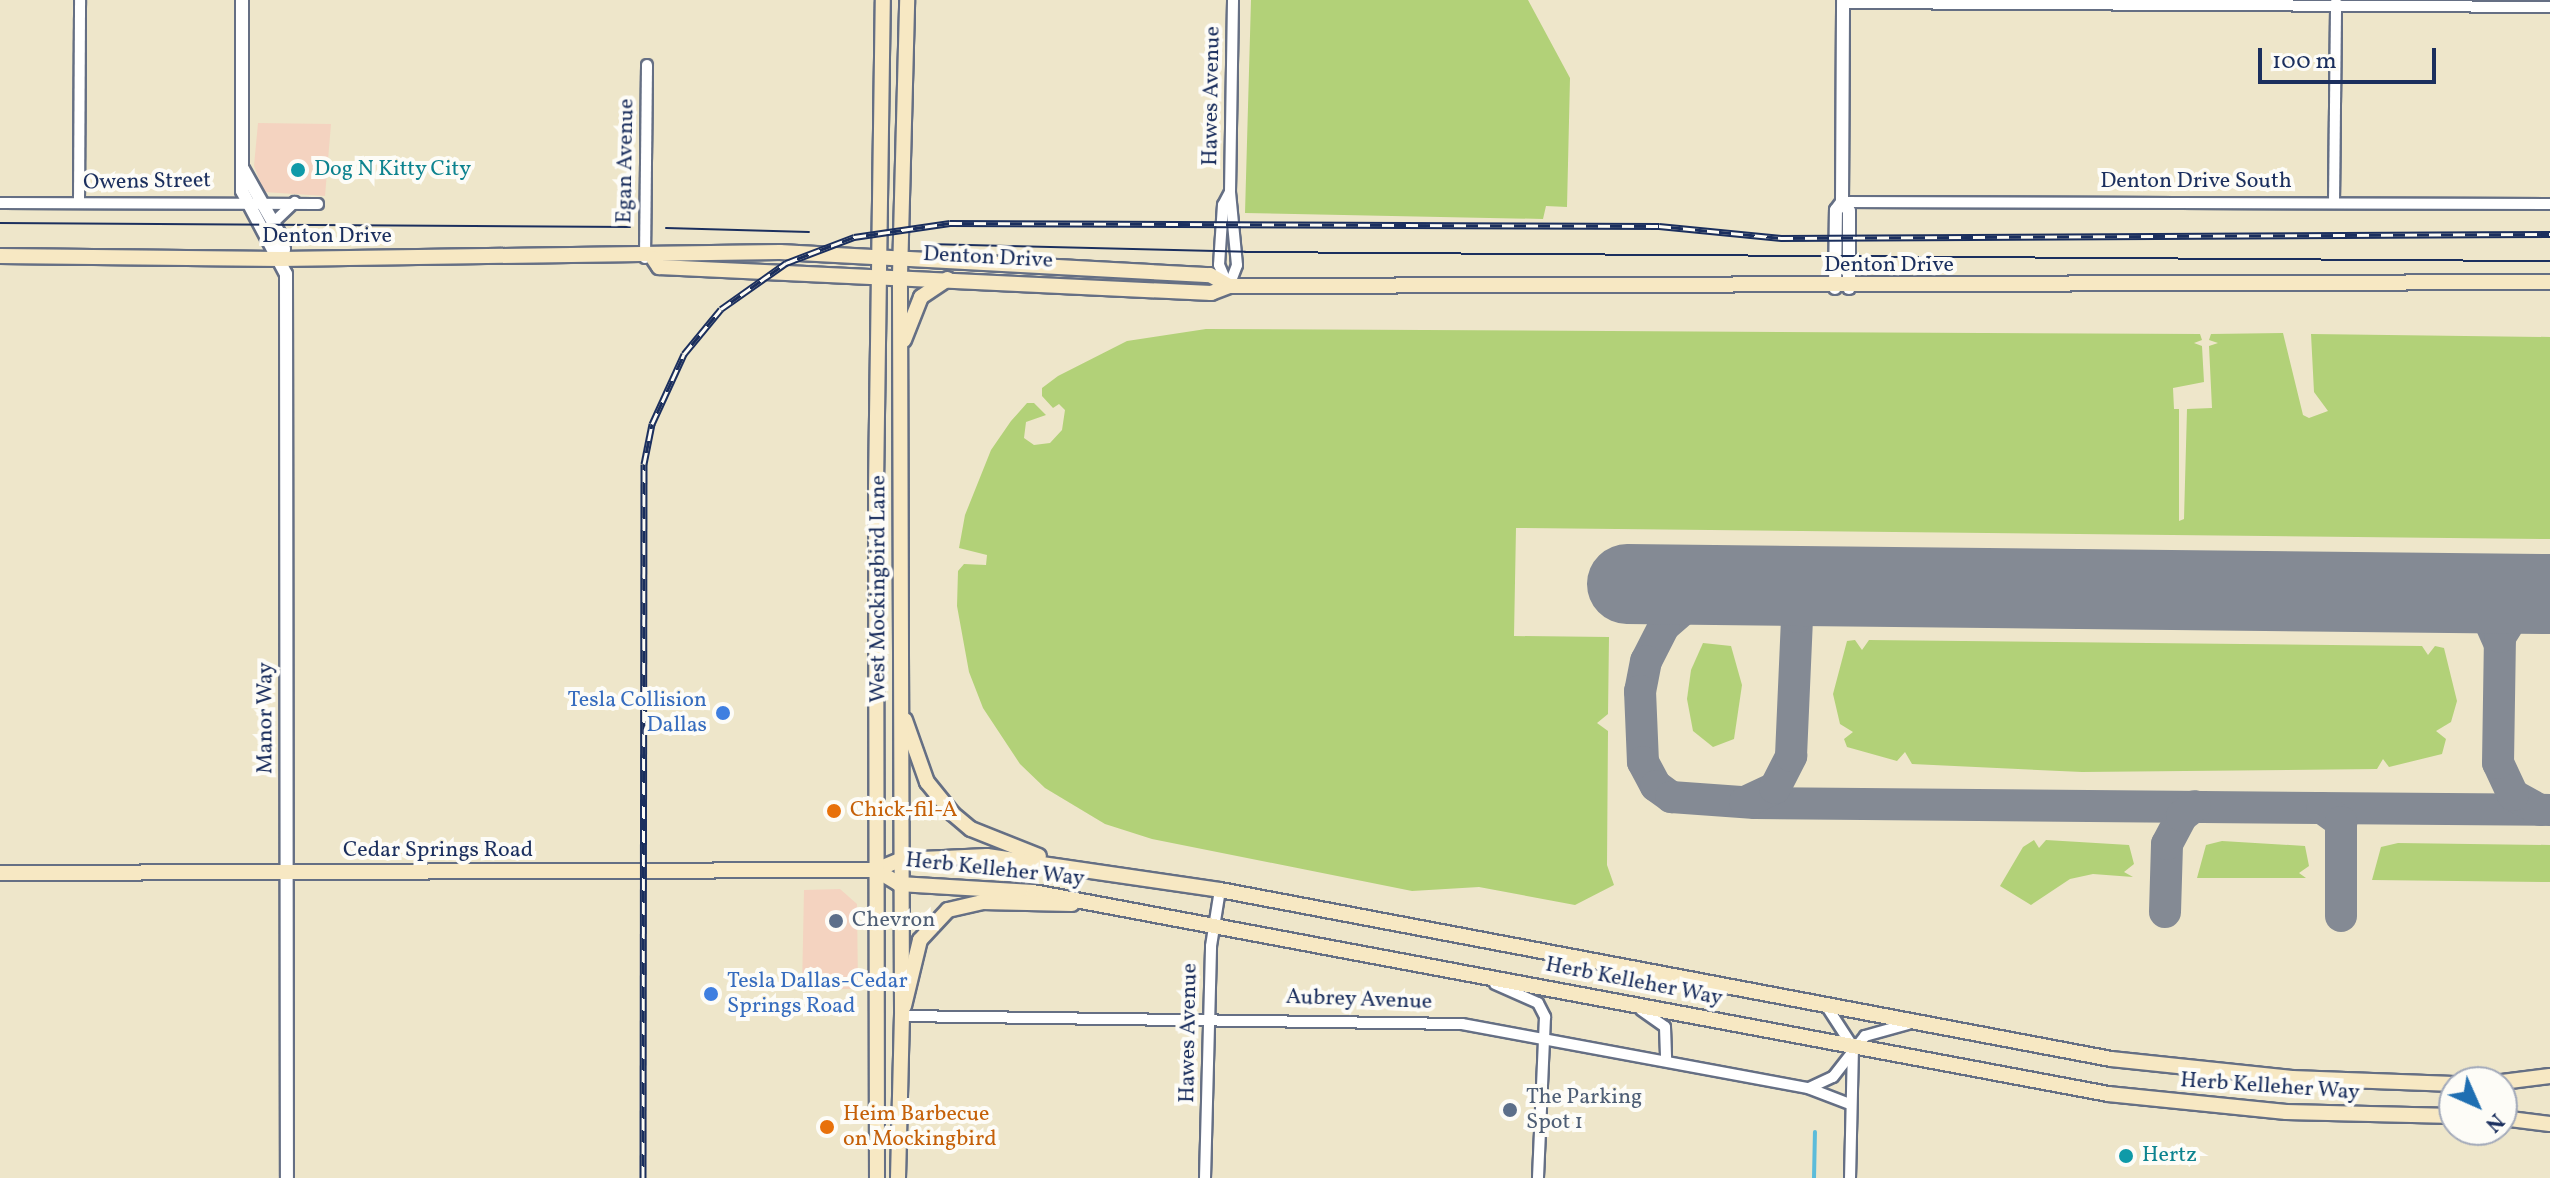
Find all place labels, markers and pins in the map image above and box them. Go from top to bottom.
place label: Dog N Kitty City [314,157,472,183]
marker: Dog N Kitty City [289,161,307,179]
place label: Tesla Collision Dallas [567,687,707,738]
marker: Tesla Collision Dallas [714,704,732,722]
place label: Chick-fil-A [850,798,957,824]
marker: Chick-fil-A [825,802,843,820]
place label: Chevron [852,908,935,934]
marker: Chevron [827,912,845,930]
place label: Tesla Dallas-Cedar Springs Road [727,968,908,1020]
marker: Tesla Dallas-Cedar Springs Road [702,985,720,1003]
place label: The Parking Spot 1 [1526,1084,1642,1136]
place label: Heim Barbecue on Mockingbird [843,1101,997,1152]
marker: The Parking Spot 1 [1501,1101,1519,1119]
marker: Heim Barbecue on Mockingbird [818,1118,836,1136]
place label: Hertz [2142,1143,2197,1169]
marker: Hertz [2117,1147,2135,1165]

